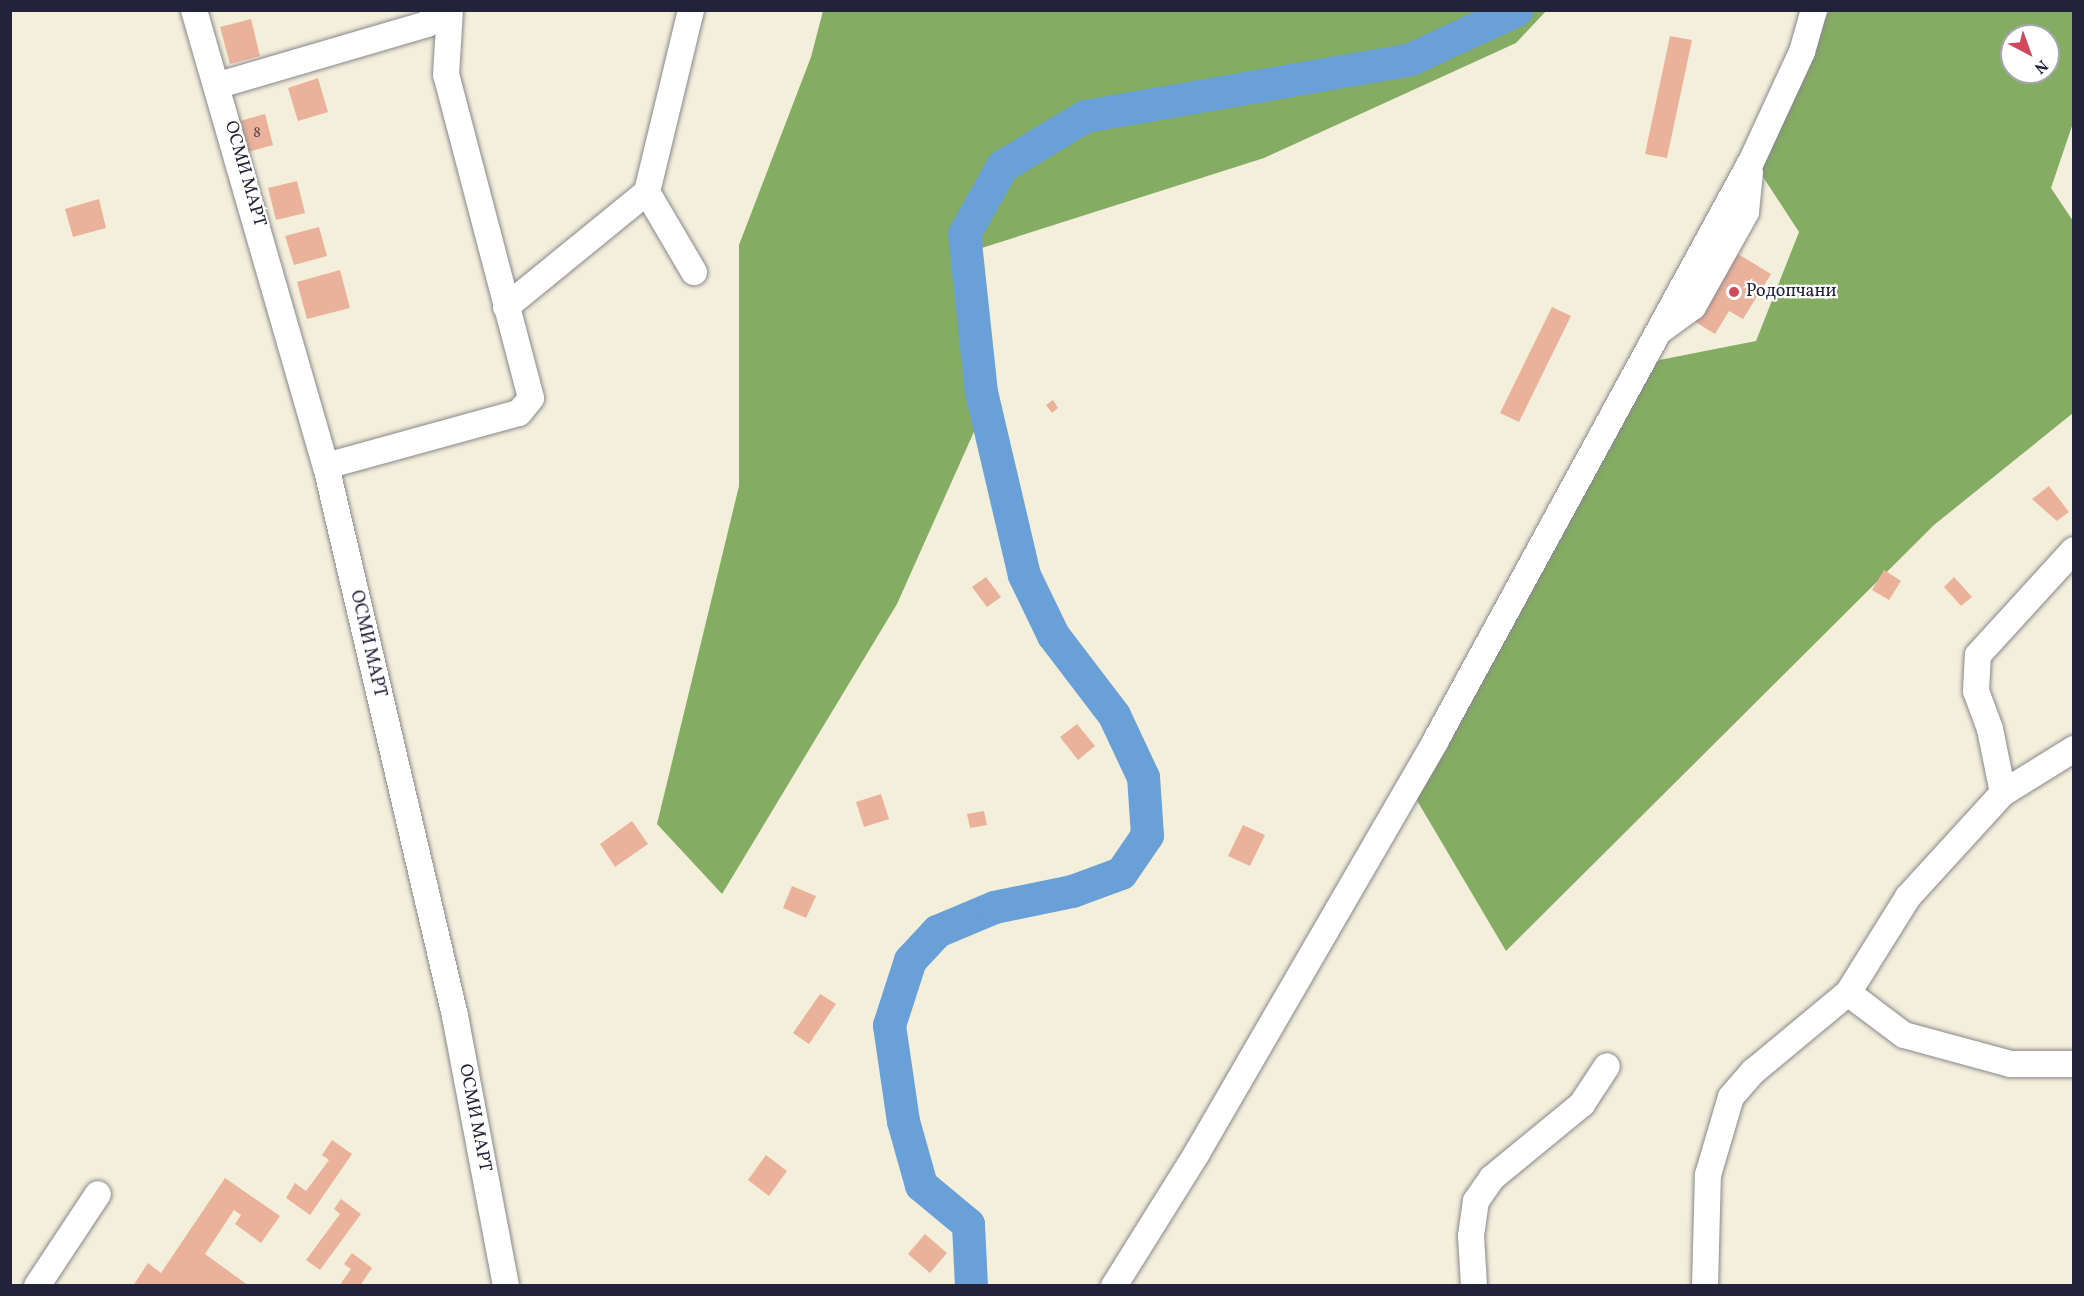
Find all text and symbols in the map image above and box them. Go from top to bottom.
north arrow [2000,24,2060,84]
text: N [2029,54,2052,78]
street label: ОСМИ МАРТ [219,119,269,229]
house number: 8 [253,125,261,143]
place label: Родопчани [1746,281,1836,303]
marker: Родопчани [1727,285,1741,299]
street label: ОСМИ МАРТ [344,588,390,700]
street label: ОСМИ МАРТ [453,1062,495,1174]

